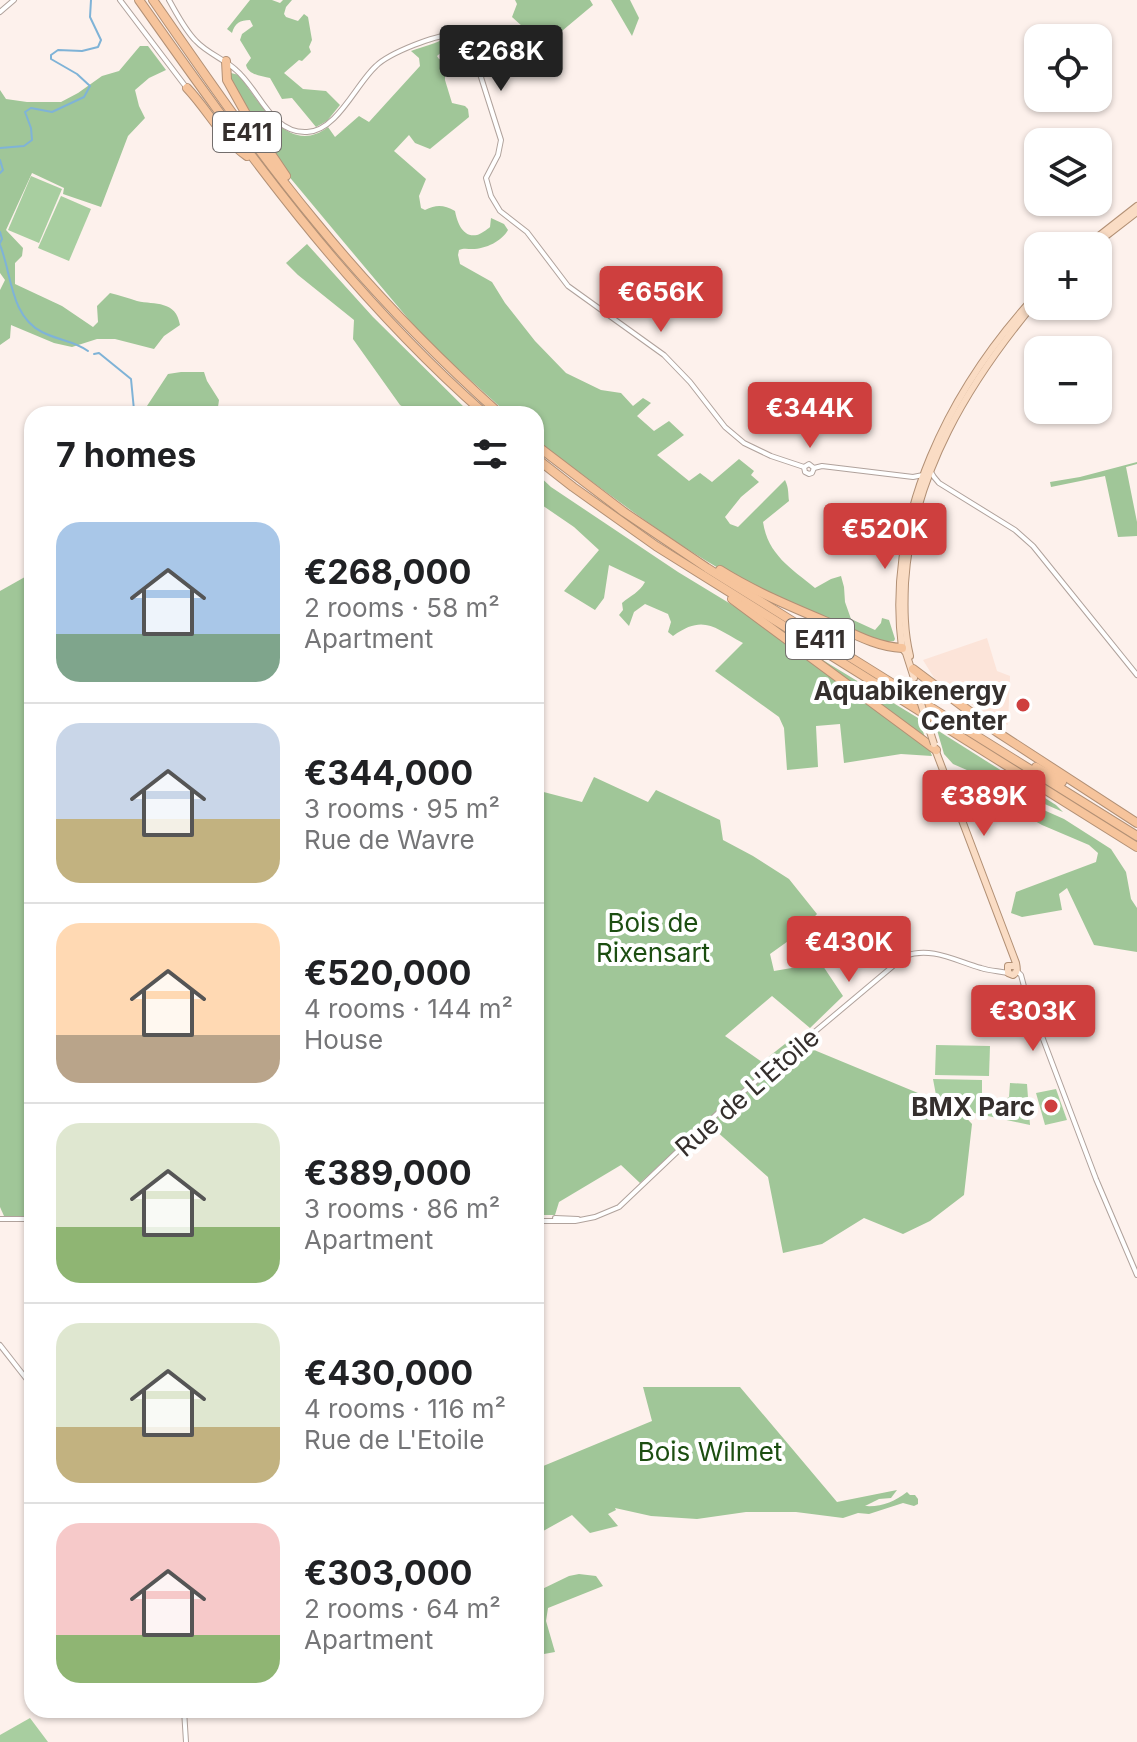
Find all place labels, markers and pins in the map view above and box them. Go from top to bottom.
pin: €268K [445,25,557,93]
pin: €656K [605,266,717,334]
pin: €344K [754,382,866,450]
pin: €520K [829,503,941,571]
place label: Aquabikenergy Center [813,675,1007,736]
marker: Aquabikenergy Center [1014,696,1032,714]
pin: €389K [928,770,1040,838]
pin: €430K [793,916,905,984]
pin: €303K [977,985,1089,1053]
place label: BMX Parc [911,1091,1035,1122]
marker: BMX Parc [1042,1097,1060,1115]

